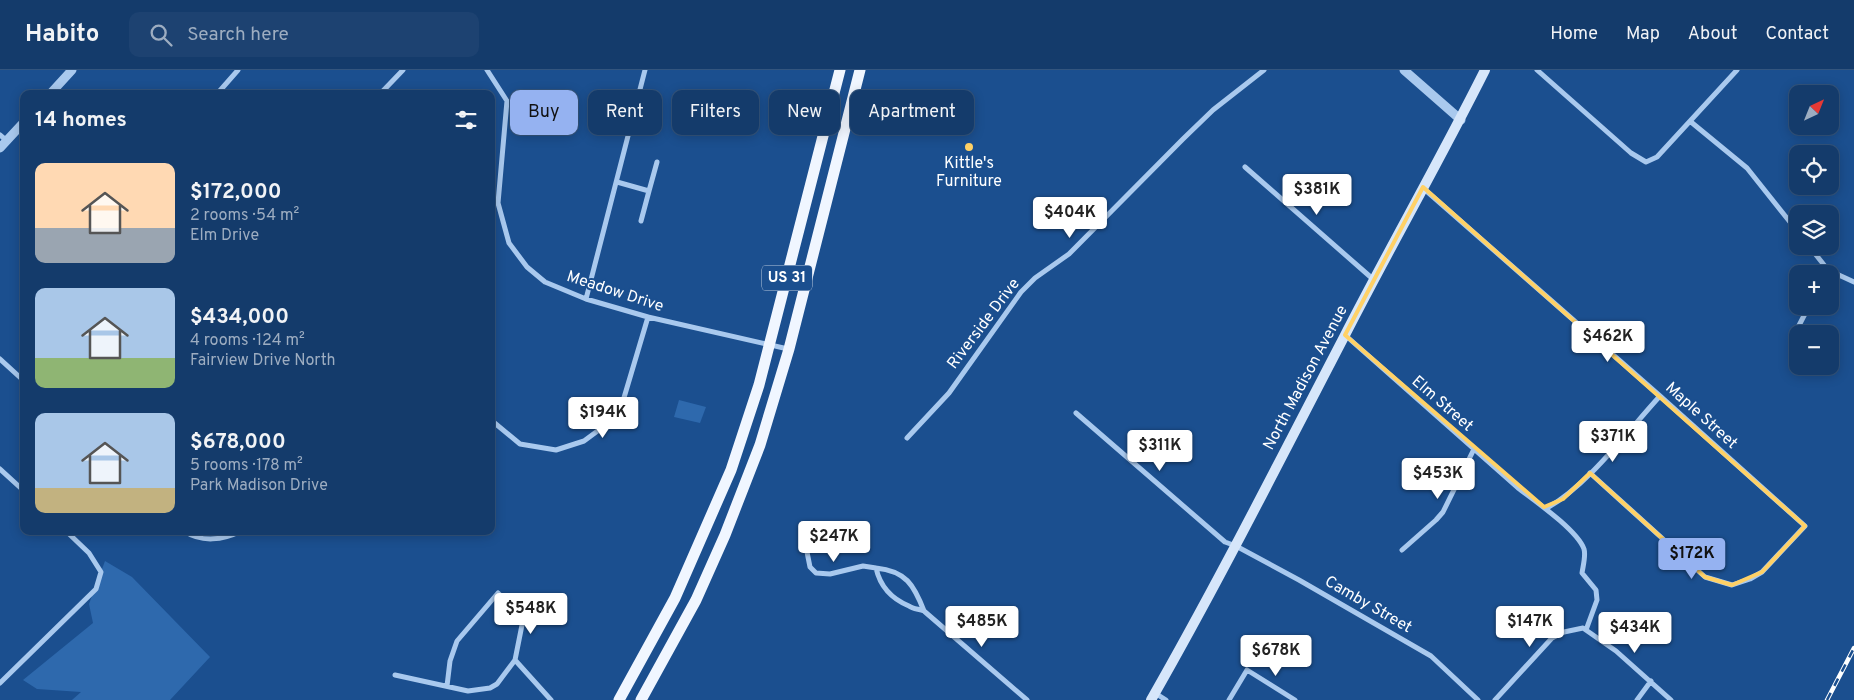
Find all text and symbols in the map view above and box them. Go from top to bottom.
search box [129,12,479,57]
text: Habito [25,20,99,50]
icon: search [147,21,175,49]
text: Search here [187,23,289,47]
text: Home [1550,23,1598,46]
text: Map [1626,23,1660,46]
text: About [1688,23,1737,46]
text: Contact [1765,23,1829,46]
north arrow [1789,85,1839,135]
map controls [1789,85,1839,375]
chip: Buy [510,90,578,135]
chip: Rent [588,90,662,135]
chip: Filters [672,90,759,135]
chip: New [769,90,840,135]
chip: Apartment [850,90,974,135]
icon: filters [452,106,480,134]
text: 14 homes [35,107,127,134]
marker: Kittle's Furniture [963,141,975,153]
button: locate [1789,145,1839,195]
place label: Kittle's Furniture [936,154,1002,192]
pin: $381K [1282,174,1352,216]
text: $172,000 [190,179,282,206]
text: $381K [1294,180,1340,200]
icon: home [75,183,135,243]
pin: $404K [1035,196,1105,239]
text: $404K [1044,203,1096,223]
button: layers [1789,205,1839,255]
text: 2 rooms · 54 m² [190,206,299,226]
text: Elm Drive [190,226,259,246]
button: + [1789,265,1839,315]
road number: US 31 [762,266,812,290]
street label: Meadow Drive [564,267,666,317]
street label: Riverside Drive [943,275,1025,373]
street label: North Madison Avenue [1259,302,1353,454]
text: $434,000 [190,304,289,331]
icon: home [75,308,135,368]
pin: $462K [1573,320,1643,363]
button: − [1789,325,1839,375]
text: $462K [1583,327,1633,347]
text: 4 rooms · 124 m² [190,331,305,351]
text: Fairview Drive North [190,351,336,371]
street label: Elm Street [1407,372,1477,436]
street label: Maple Street [1661,378,1741,454]
pin: $194K [568,396,638,439]
text: $194K [579,403,627,423]
pin: $371K [1578,420,1648,463]
text: $371K [1590,427,1636,447]
text: $678,000 [190,429,286,456]
pin: $311K [1125,430,1195,472]
icon: home [75,433,135,493]
text: $311K [1138,436,1182,456]
text: 5 rooms · 178 m² [190,456,303,476]
pin: $453K [1403,458,1473,500]
text: $453K [1413,464,1463,484]
text: Park Madison Drive [190,476,328,496]
pin: $247K [799,520,869,563]
text: $247K [809,527,859,547]
pin: $172K [1657,538,1727,580]
text: $172K [1669,544,1715,564]
street label: Camby Street [1321,572,1415,638]
pin: $548K [496,592,566,635]
text: $548K [505,599,557,619]
pin: $485K [947,606,1017,648]
pin: $147K [1495,606,1565,648]
text: $485K [956,612,1008,632]
text: $147K [1507,612,1553,632]
pin: $434K [1600,612,1670,654]
text: $434K [1609,618,1661,638]
pin: $678K [1241,634,1311,677]
text: $678K [1252,641,1300,661]

